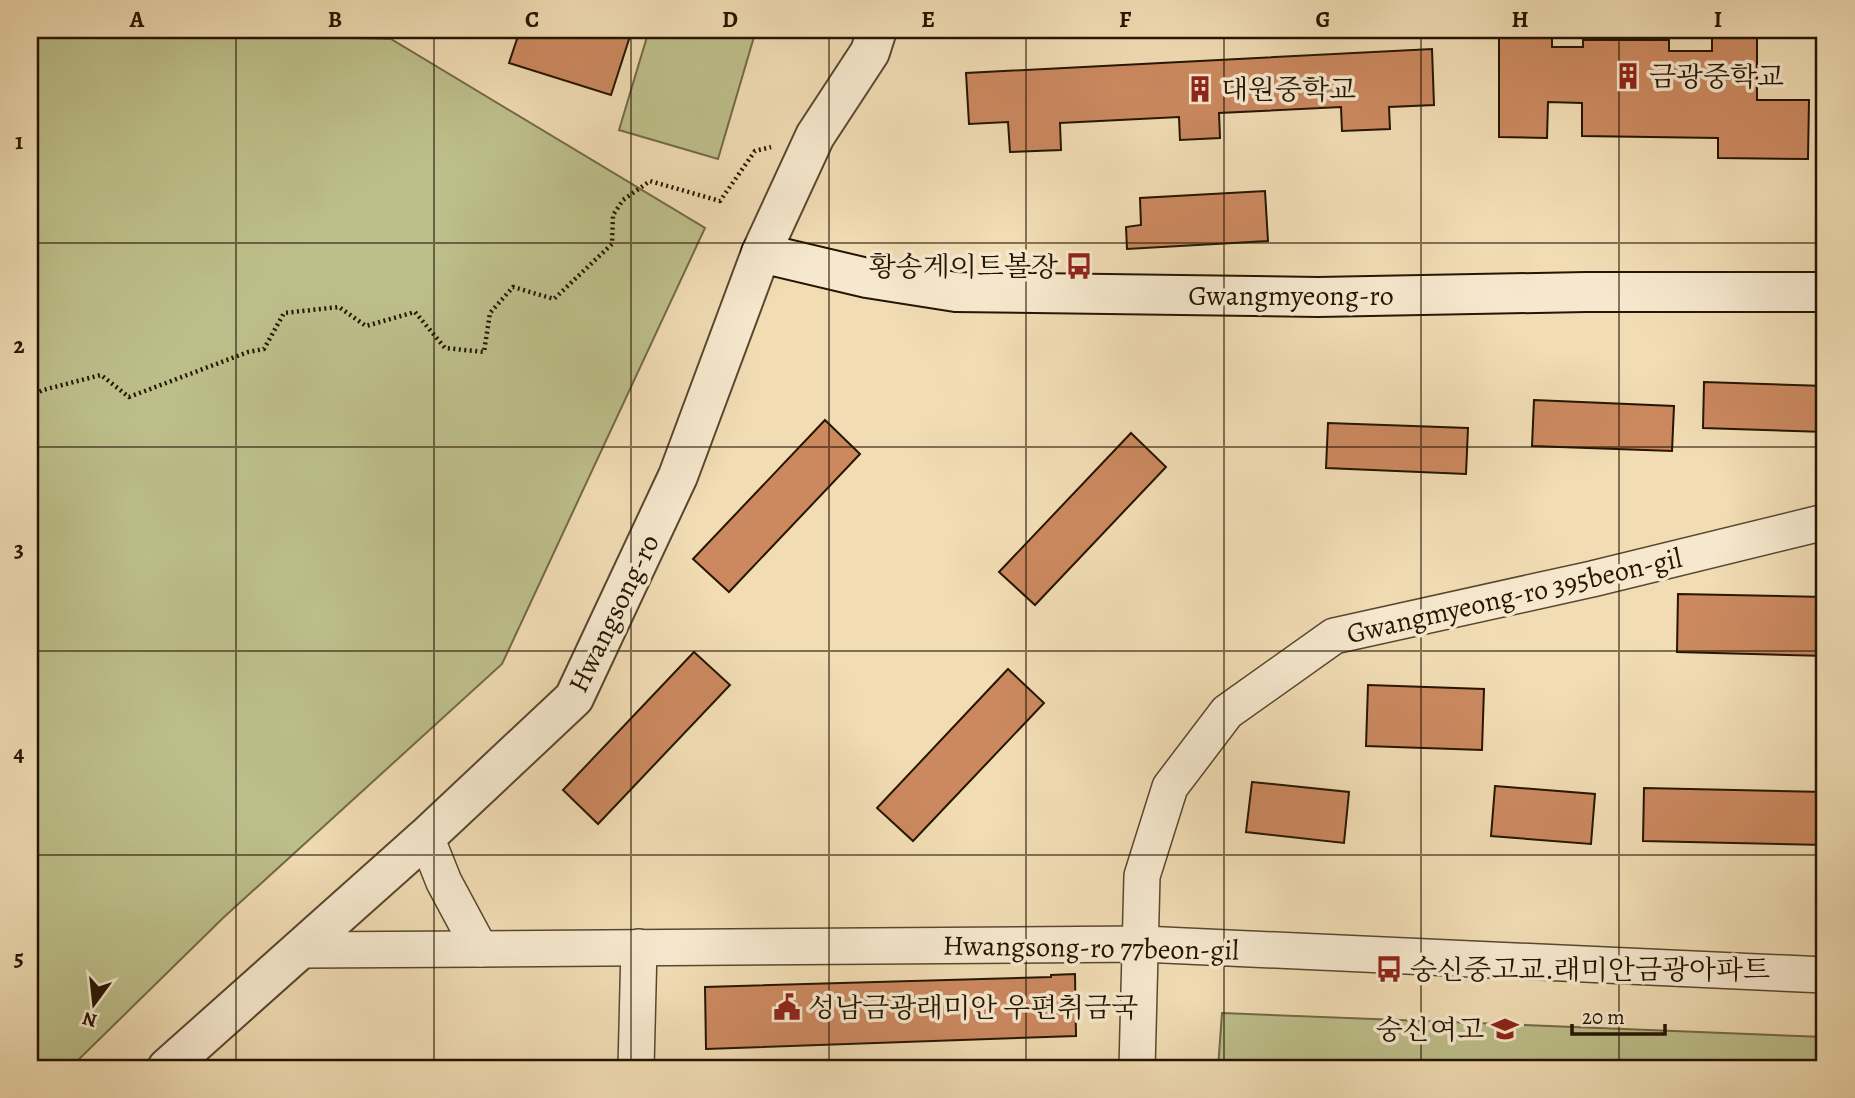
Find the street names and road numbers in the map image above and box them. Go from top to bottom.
street label: Gwangmyeong-ro [1188,277,1394,315]
street label: Hwangsong-ro [559,528,669,699]
street label: Gwangmyeong-ro 395beon-gil [1343,539,1686,653]
street label: Hwangsong-ro 77beon-gil [943,926,1240,970]

